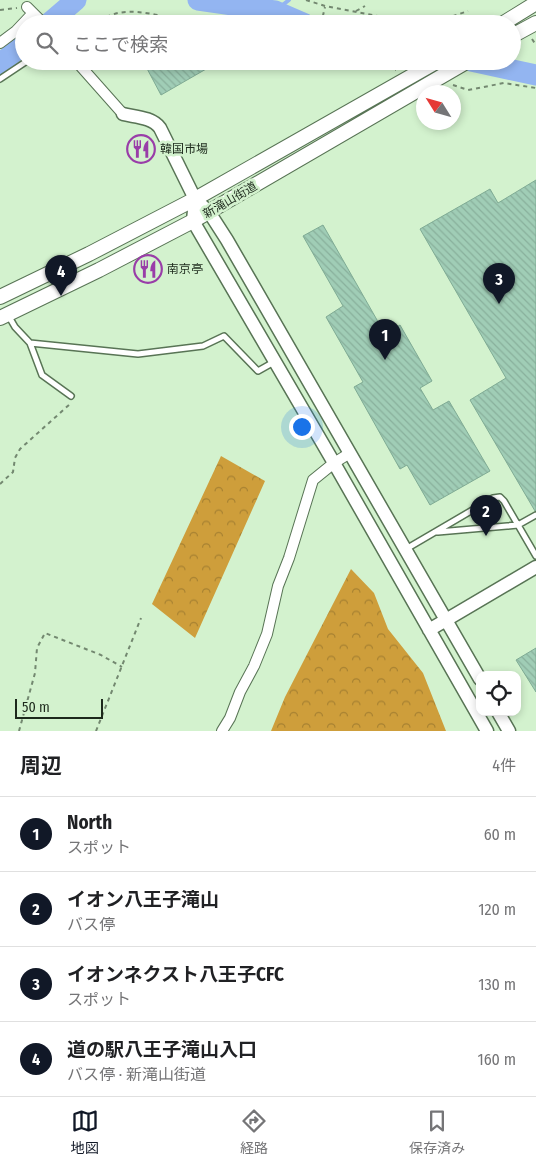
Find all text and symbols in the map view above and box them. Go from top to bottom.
search box [15,15,521,70]
icon: search [33,29,61,57]
text: ここで検索 [73,33,168,56]
north arrow [416,85,461,130]
restaurant icon: 韓国市場 [126,134,156,164]
place label: 韓国市場 [160,142,208,156]
street label: 新滝山街道 [201,179,259,221]
restaurant icon: 南京亭 [133,254,163,284]
pin: 4 [45,255,77,296]
place label: 南京亭 [167,262,203,276]
pin: 3 [483,263,515,304]
pin: 1 [369,319,401,360]
your location [289,414,315,440]
pin: 2 [470,495,502,536]
map controls [476,671,521,716]
button: locate [476,671,521,716]
scale bar [15,696,102,719]
text: 50 m [22,699,50,716]
text: 周辺 [20,753,62,779]
text: 4件 [492,756,516,775]
text: North [67,811,112,834]
text: 1 [33,825,39,844]
text: 60 m [484,825,516,844]
text: スポット [67,838,131,857]
text: イオン八王子滝山 [67,888,219,911]
text: 2 [32,900,40,919]
text: 120 m [478,900,516,919]
text: バス停 [67,915,115,934]
text: イオンネクスト八王子CFC [67,963,284,986]
text: 3 [32,975,40,994]
text: 130 m [478,975,516,994]
text: スポット [67,990,131,1009]
text: 道の駅八王子滝山入口 [67,1038,257,1061]
text: 4 [32,1050,40,1069]
text: 160 m [477,1050,516,1069]
text: バス停 · 新滝山街道 [67,1065,206,1084]
tab: 地図 [71,1107,99,1157]
tab: 経路 [240,1107,268,1157]
tab: 保存済み [409,1107,465,1157]

